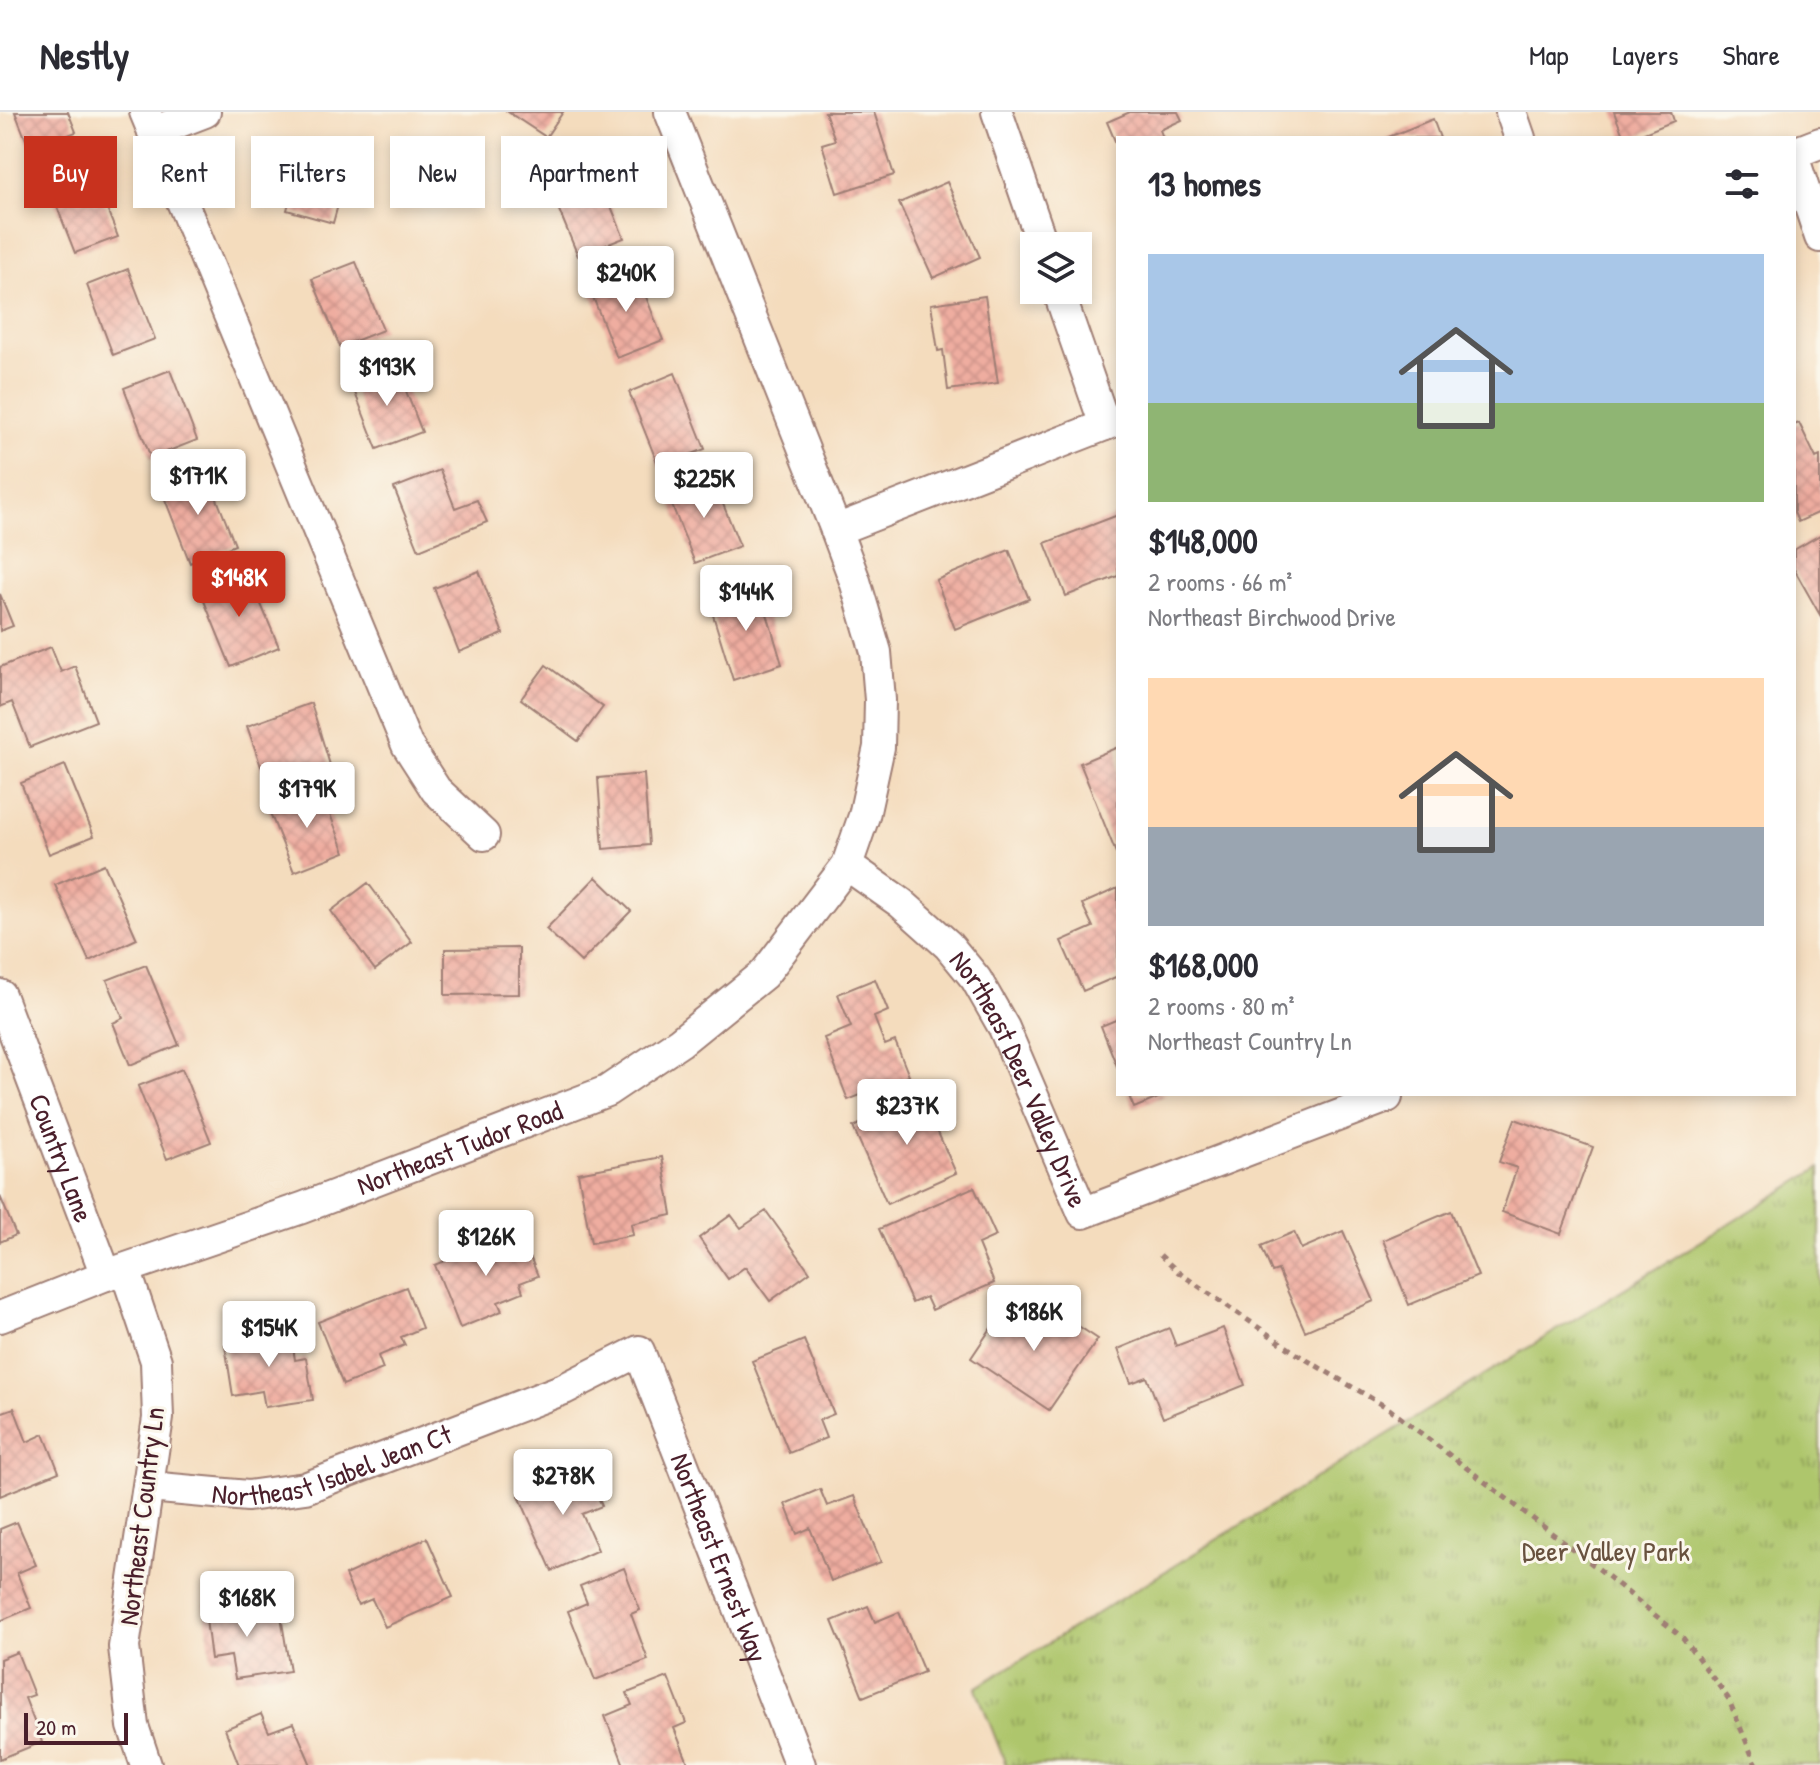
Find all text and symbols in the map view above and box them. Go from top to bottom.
text: Nestly [40,29,129,81]
text: Map [1529,36,1569,74]
text: Layers [1613,36,1678,74]
text: Share [1722,36,1780,74]
chip: Buy [24,136,117,208]
chip: Rent [133,136,235,208]
chip: Filters [251,136,374,208]
chip: New [390,136,485,208]
chip: Apartment [501,136,667,208]
text: 13 homes [1148,161,1261,207]
icon: filters [1720,162,1764,206]
map controls [1020,232,1092,304]
button: layers [1020,232,1092,304]
pin: $240K [570,246,682,314]
text: $240K [596,254,656,289]
icon: home [1384,306,1528,450]
pin: $193K [331,340,443,408]
text: $193K [358,348,416,383]
pin: $171K [142,449,254,517]
pin: $225K [648,452,760,520]
text: $171K [169,457,227,492]
text: $225K [673,460,735,495]
text: $148,000 [1148,518,1258,564]
pin: $148K [183,551,295,619]
text: $148K [210,559,268,594]
text: 2 rooms · 66 m² [1148,564,1292,599]
pin: $144K [690,565,802,633]
text: $144K [718,573,774,608]
text: Northeast Birchwood Drive [1148,599,1396,634]
icon: home [1384,730,1528,874]
pin: $179K [251,762,363,830]
text: $179K [278,770,336,805]
street label: Northeast Deer Valley Drive [941,942,1097,1213]
text: $168,000 [1148,942,1258,988]
text: 2 rooms · 80 m² [1148,988,1295,1023]
text: Northeast Country Ln [1148,1023,1352,1058]
pin: $237K [851,1079,963,1147]
text: $237K [875,1087,939,1122]
street label: Country Lane [20,1088,103,1227]
street label: Northeast Tudor Road [351,1091,568,1204]
pin: $126K [430,1210,542,1278]
text: $126K [457,1218,515,1253]
pin: $186K [978,1285,1090,1353]
text: $186K [1005,1293,1063,1328]
pin: $154K [213,1301,325,1369]
text: $154K [241,1309,297,1344]
street label: Northeast Country Ln [109,1405,173,1627]
street label: Northeast Isabel Jean Ct [211,1415,457,1515]
street label: Northeast Ernest Way [662,1448,777,1668]
pin: $278K [507,1449,619,1517]
text: $278K [531,1457,595,1492]
park label: Deer Valley Park [1522,1532,1690,1570]
pin: $168K [191,1571,303,1639]
text: $168K [218,1579,276,1614]
scale bar [24,1709,128,1745]
text: 20 m [36,1712,76,1742]

